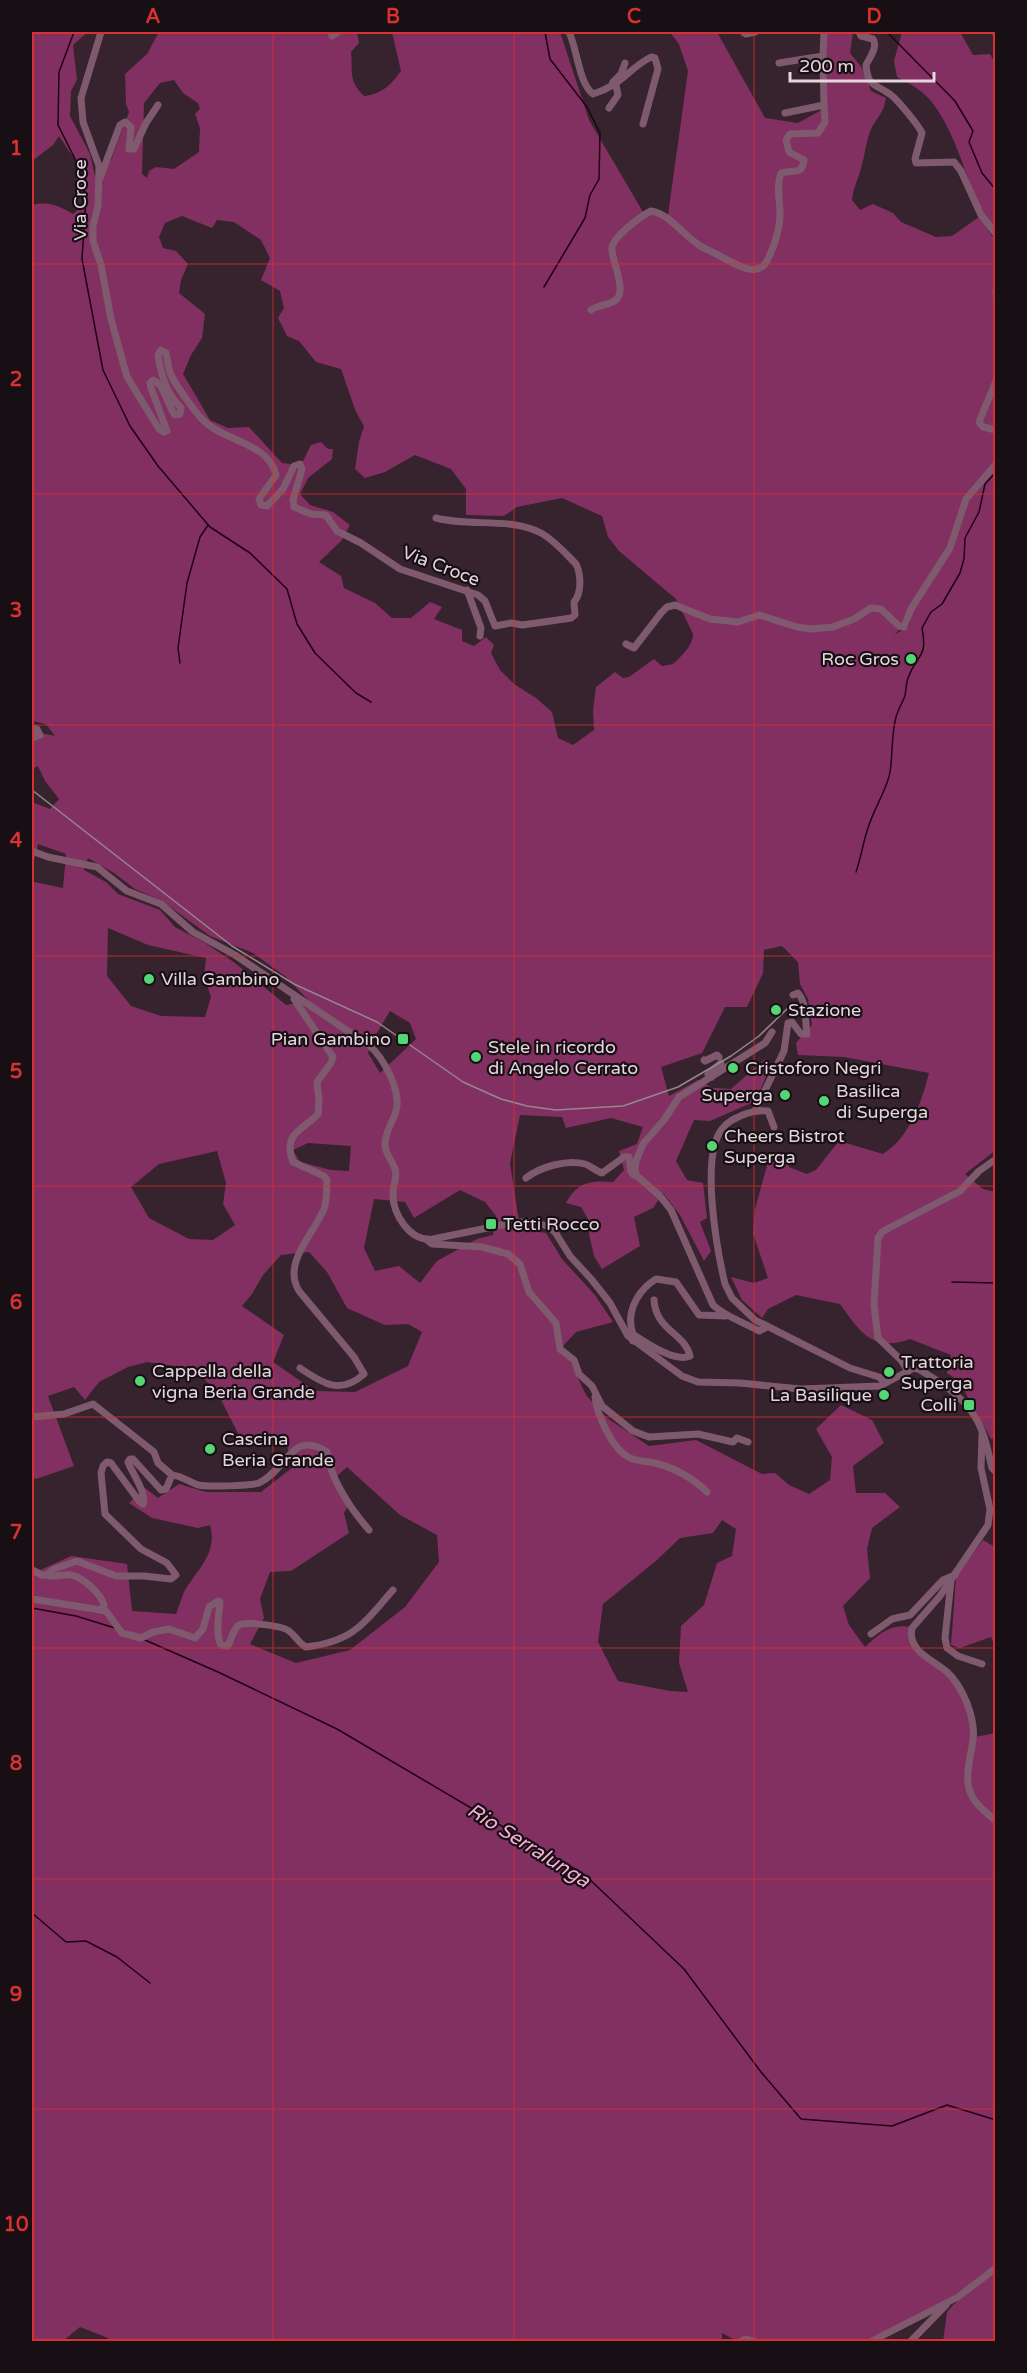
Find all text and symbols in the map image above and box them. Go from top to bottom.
text: A [146,5,161,29]
text: B [386,5,400,29]
text: C [627,5,641,29]
text: D [866,5,882,29]
scale bar [790,45,934,83]
text: 200 m [799,55,854,77]
text: 1 [10,137,22,161]
street label: Via Croce [69,159,91,241]
text: 2 [10,368,22,392]
street label: Via Croce [399,541,483,591]
text: 3 [10,599,22,623]
place label: Roc Gros [821,648,899,670]
marker: Roc Gros [904,652,918,666]
text: 4 [10,829,23,853]
place label: Villa Gambino [161,968,280,990]
marker: Villa Gambino [142,972,156,986]
place label: Stazione [788,999,861,1021]
marker: Stazione [769,1003,783,1017]
place label: Pian Gambino [271,1028,391,1050]
marker: Pian Gambino [396,1032,410,1046]
place label: Stele in ricordo di Angelo Cerrato [488,1036,638,1079]
marker: Stele in ricordo di Angelo Cerrato [469,1050,483,1064]
place label: Cristoforo Negri [745,1057,882,1079]
text: 5 [10,1060,22,1084]
marker: Cristoforo Negri [726,1061,740,1075]
place label: Basilica di Superga [836,1080,928,1123]
place label: Superga [701,1084,773,1106]
marker: Superga [778,1088,792,1102]
marker: Basilica di Superga [817,1094,831,1108]
place label: Cheers Bistrot Superga [724,1125,845,1168]
marker: Cheers Bistrot Superga [705,1139,719,1153]
place label: Tetti Rocco [503,1213,600,1235]
marker: Tetti Rocco [484,1217,498,1231]
text: 6 [10,1291,22,1315]
place label: Trattoria Superga [901,1351,974,1394]
place label: Cappella della vigna Beria Grande [152,1360,315,1403]
marker: Trattoria Superga [882,1365,896,1379]
marker: Cappella della vigna Beria Grande [133,1374,147,1388]
place label: La Basilique [770,1384,872,1406]
marker: La Basilique [877,1388,891,1402]
place label: Colli [920,1394,957,1416]
marker: Colli [962,1398,976,1412]
place label: Cascina Beria Grande [222,1428,334,1471]
marker: Cascina Beria Grande [203,1442,217,1456]
text: 7 [10,1521,22,1545]
text: 8 [10,1752,22,1776]
water label: Rio Serralunga [463,1799,595,1894]
text: 9 [10,1983,22,2007]
text: 10 [3,2213,29,2237]

